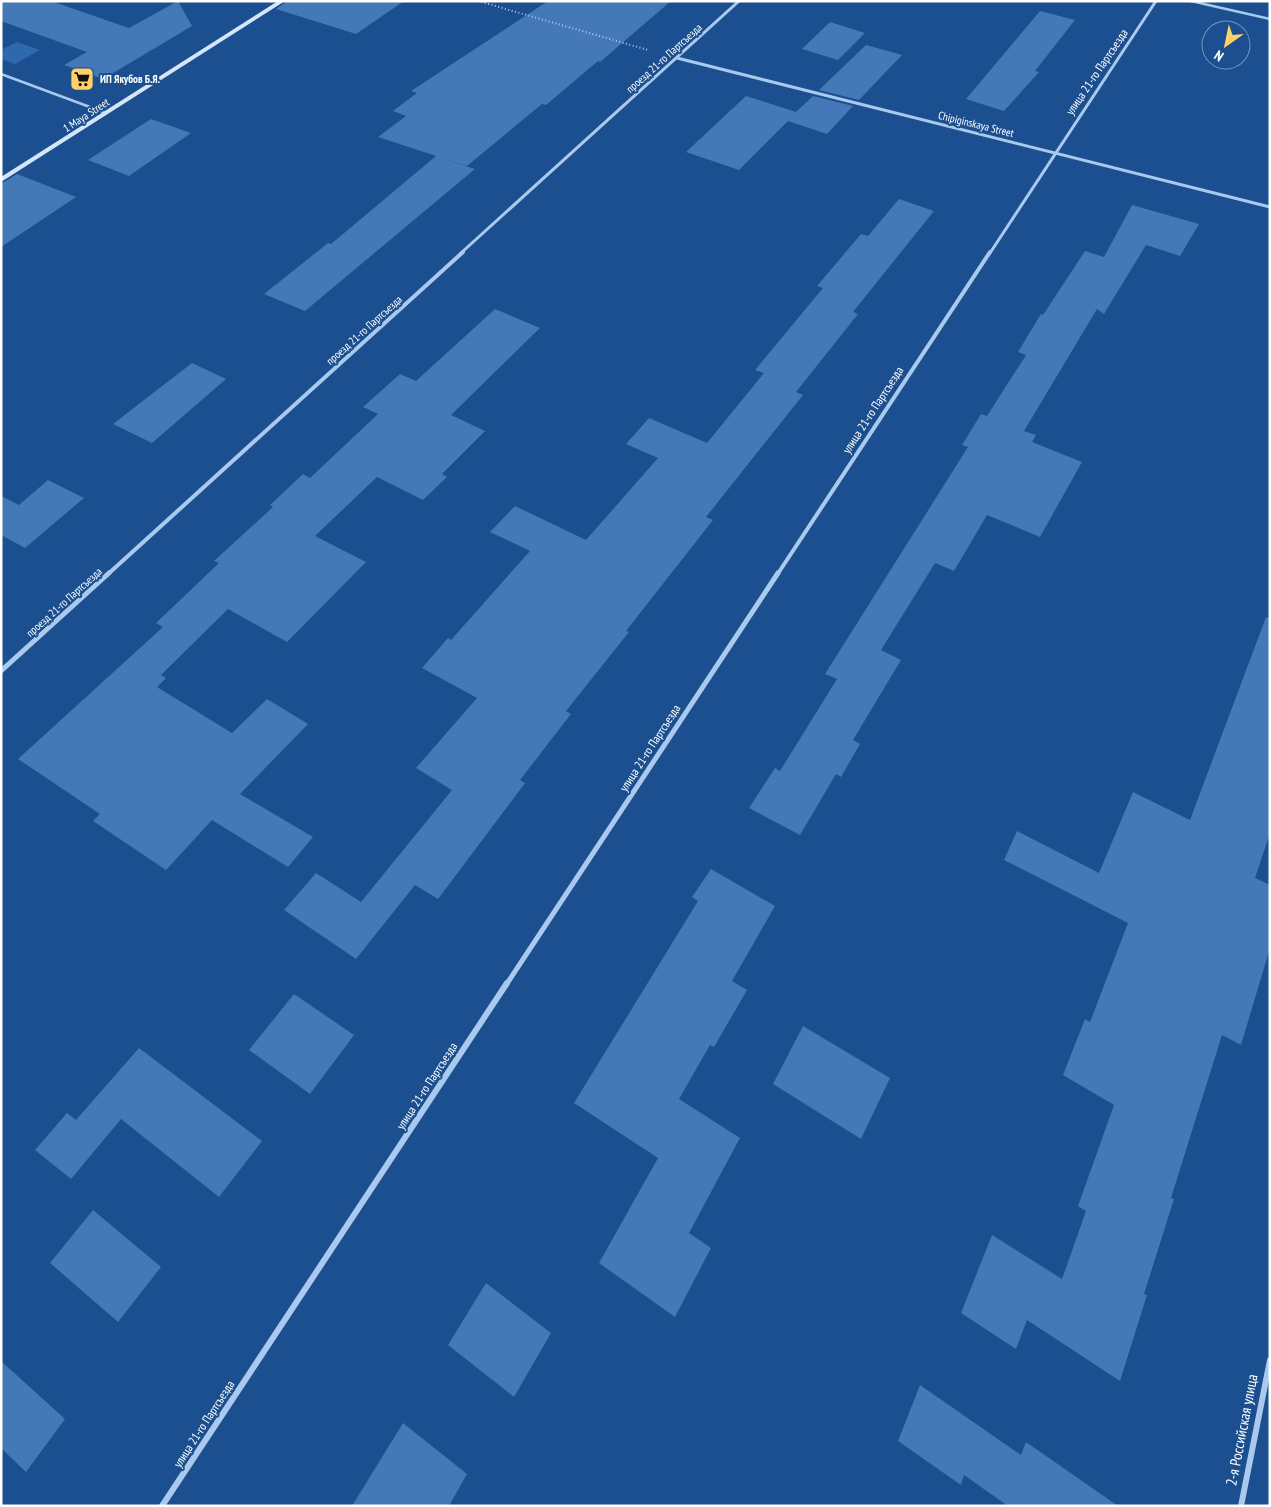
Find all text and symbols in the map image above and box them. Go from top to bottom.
street label: проезд 21-го Партсъезда [623,20,705,96]
north arrow [1201,20,1251,70]
street label: улица 21-го Партсъезда [1062,26,1131,118]
text: N [1211,46,1227,66]
supermarket icon: ИП Якубов Б.Я. [69,66,95,92]
place label: ИП Якубов Б.Я. [100,72,160,86]
street label: 1 Maya Street [60,95,112,135]
street label: Chipiginskaya Street [937,108,1015,140]
street label: проезд 21-го Партсъезда [323,292,405,368]
street label: улица 21-го Партсъезда [839,363,906,456]
street label: проезд 21-го Партсъезда [23,564,105,640]
street label: улица 21-го Партсъезда [616,701,683,794]
street label: улица 21-го Партсъезда [393,1039,460,1132]
street label: 2-я Российская улица [1221,1372,1262,1487]
street label: улица 21-го Партсъезда [170,1377,237,1470]

